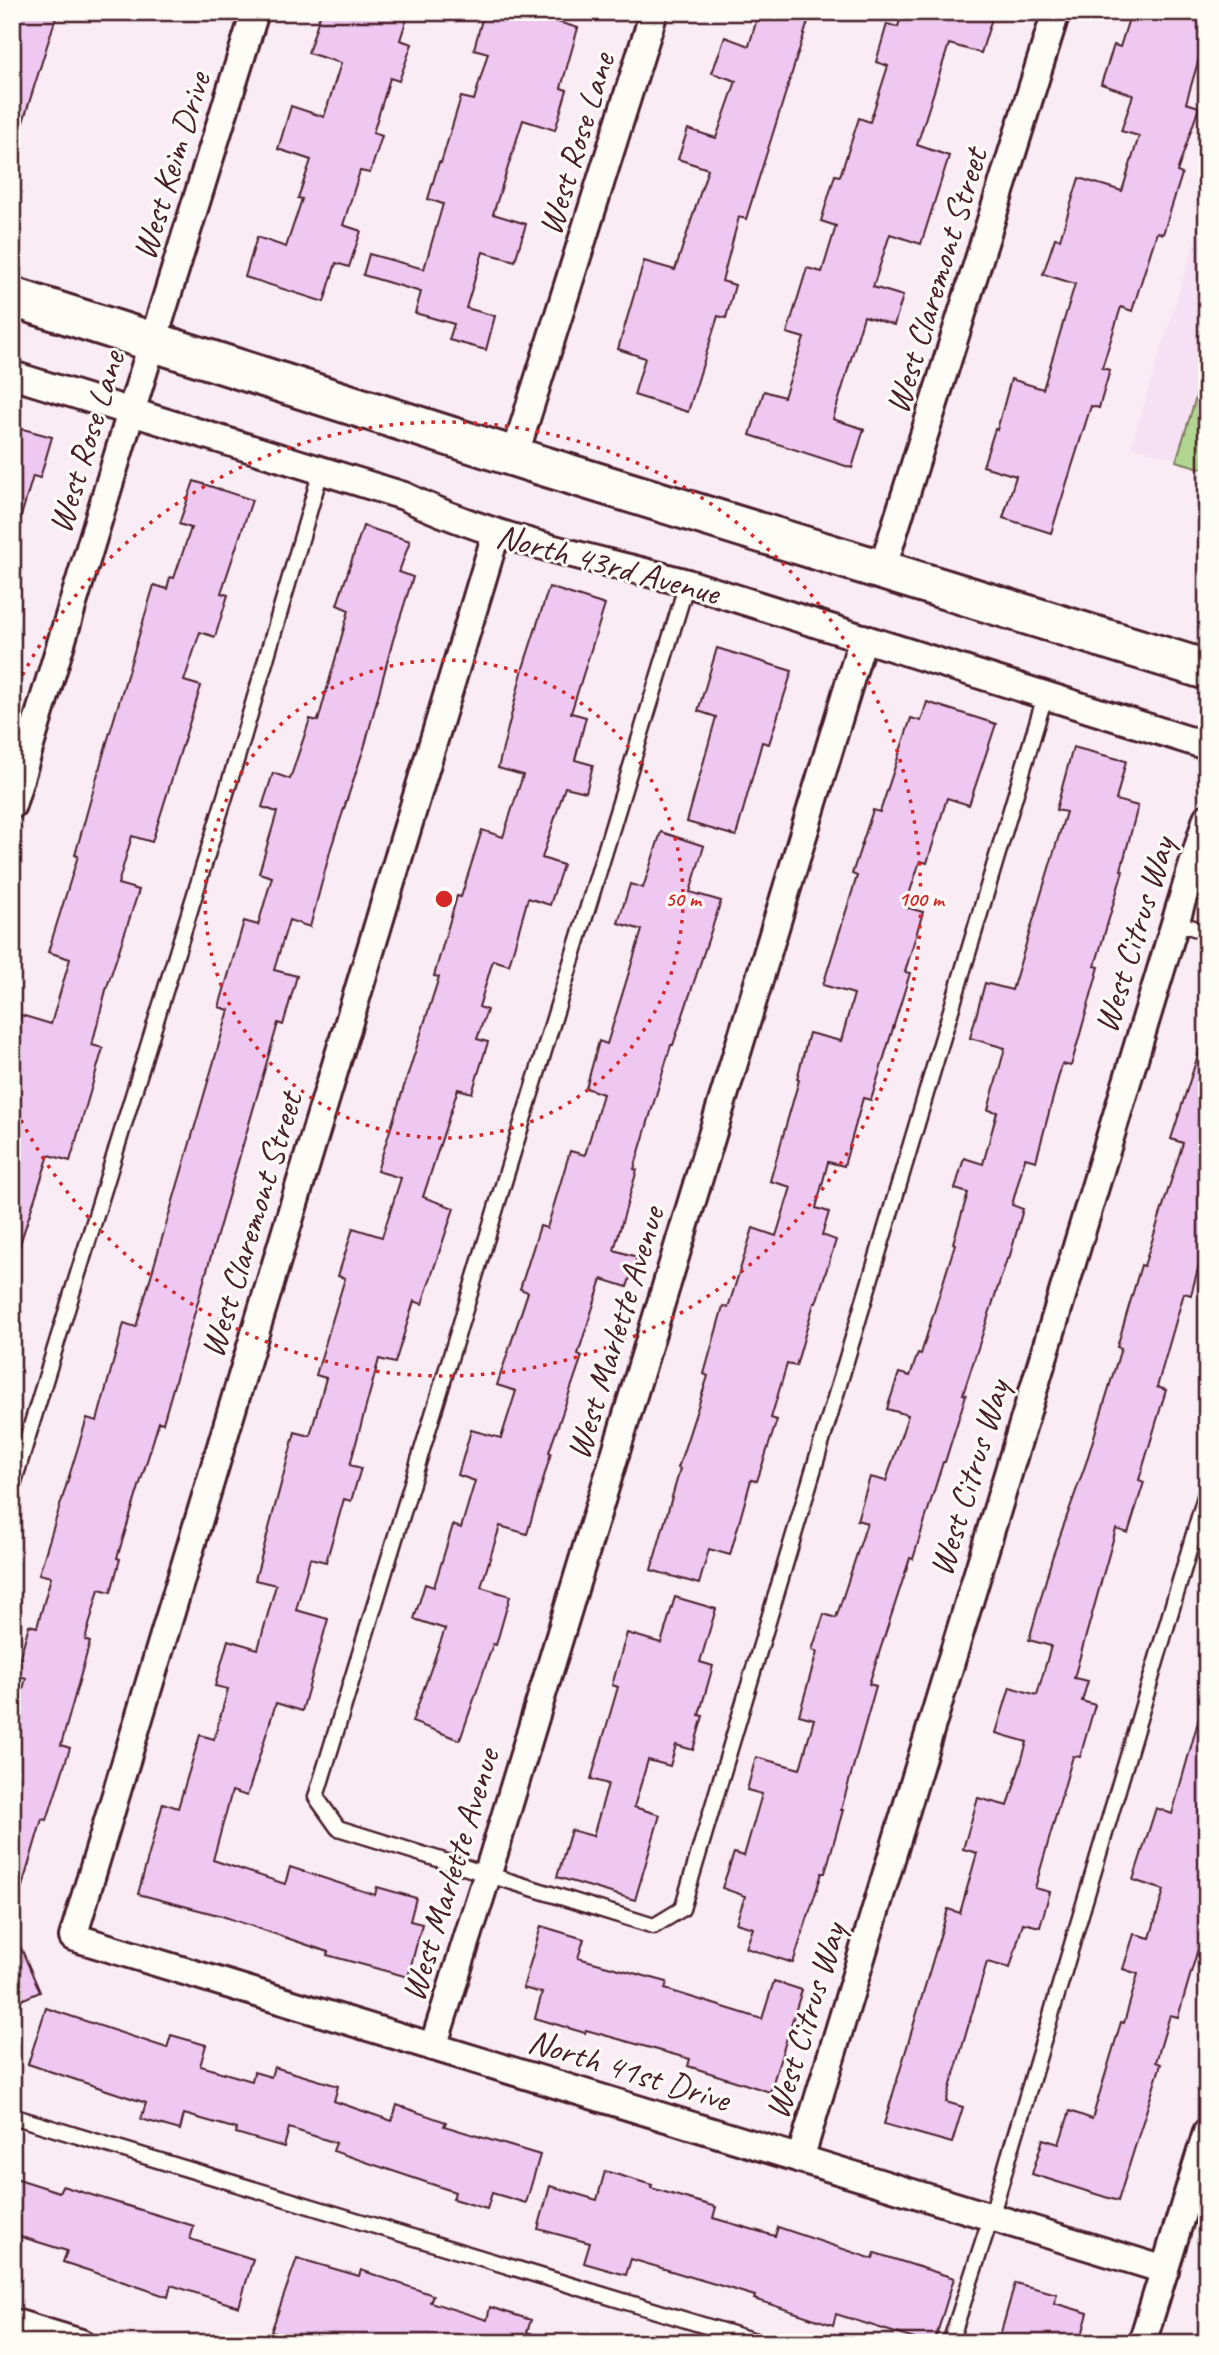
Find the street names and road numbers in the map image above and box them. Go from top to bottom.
street label: West Rose Lane [527,45,626,240]
street label: West Keim Drive [121,64,222,265]
street label: West Claremont Street [874,140,999,419]
street label: West Rose Lane [37,343,136,538]
street label: North 43rd Avenue [492,513,727,616]
street label: West Citrus Way [1083,829,1186,1038]
street label: West Claremont Street [189,1084,314,1363]
street label: West Marlette Avenue [555,1199,676,1465]
street label: West Citrus Way [918,1372,1021,1581]
street label: West Marlette Avenue [390,1741,511,2007]
street label: West Citrus Way [754,1915,857,2124]
street label: North 41st Drive [523,2018,738,2123]

